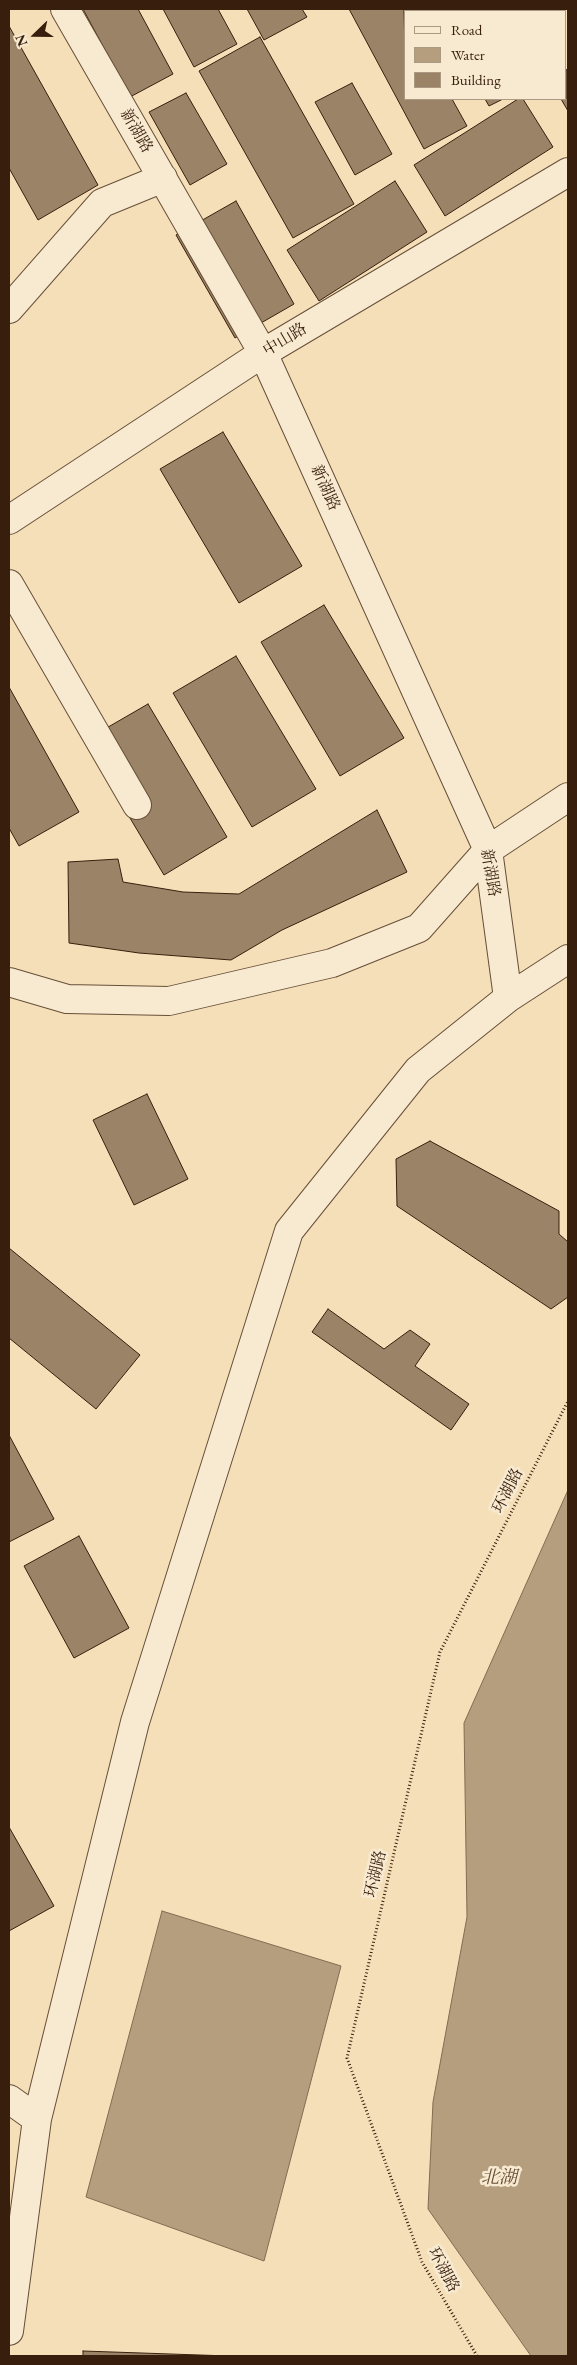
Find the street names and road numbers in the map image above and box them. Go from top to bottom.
street label: 新湖路 [116,105,156,157]
street label: 中山路 [259,319,311,361]
street label: 新湖路 [306,462,344,514]
street label: 新湖路 [476,848,504,898]
street label: 环湖路 [489,1465,527,1517]
street label: 环湖路 [361,1848,391,1900]
street label: 环湖路 [423,2244,463,2296]

